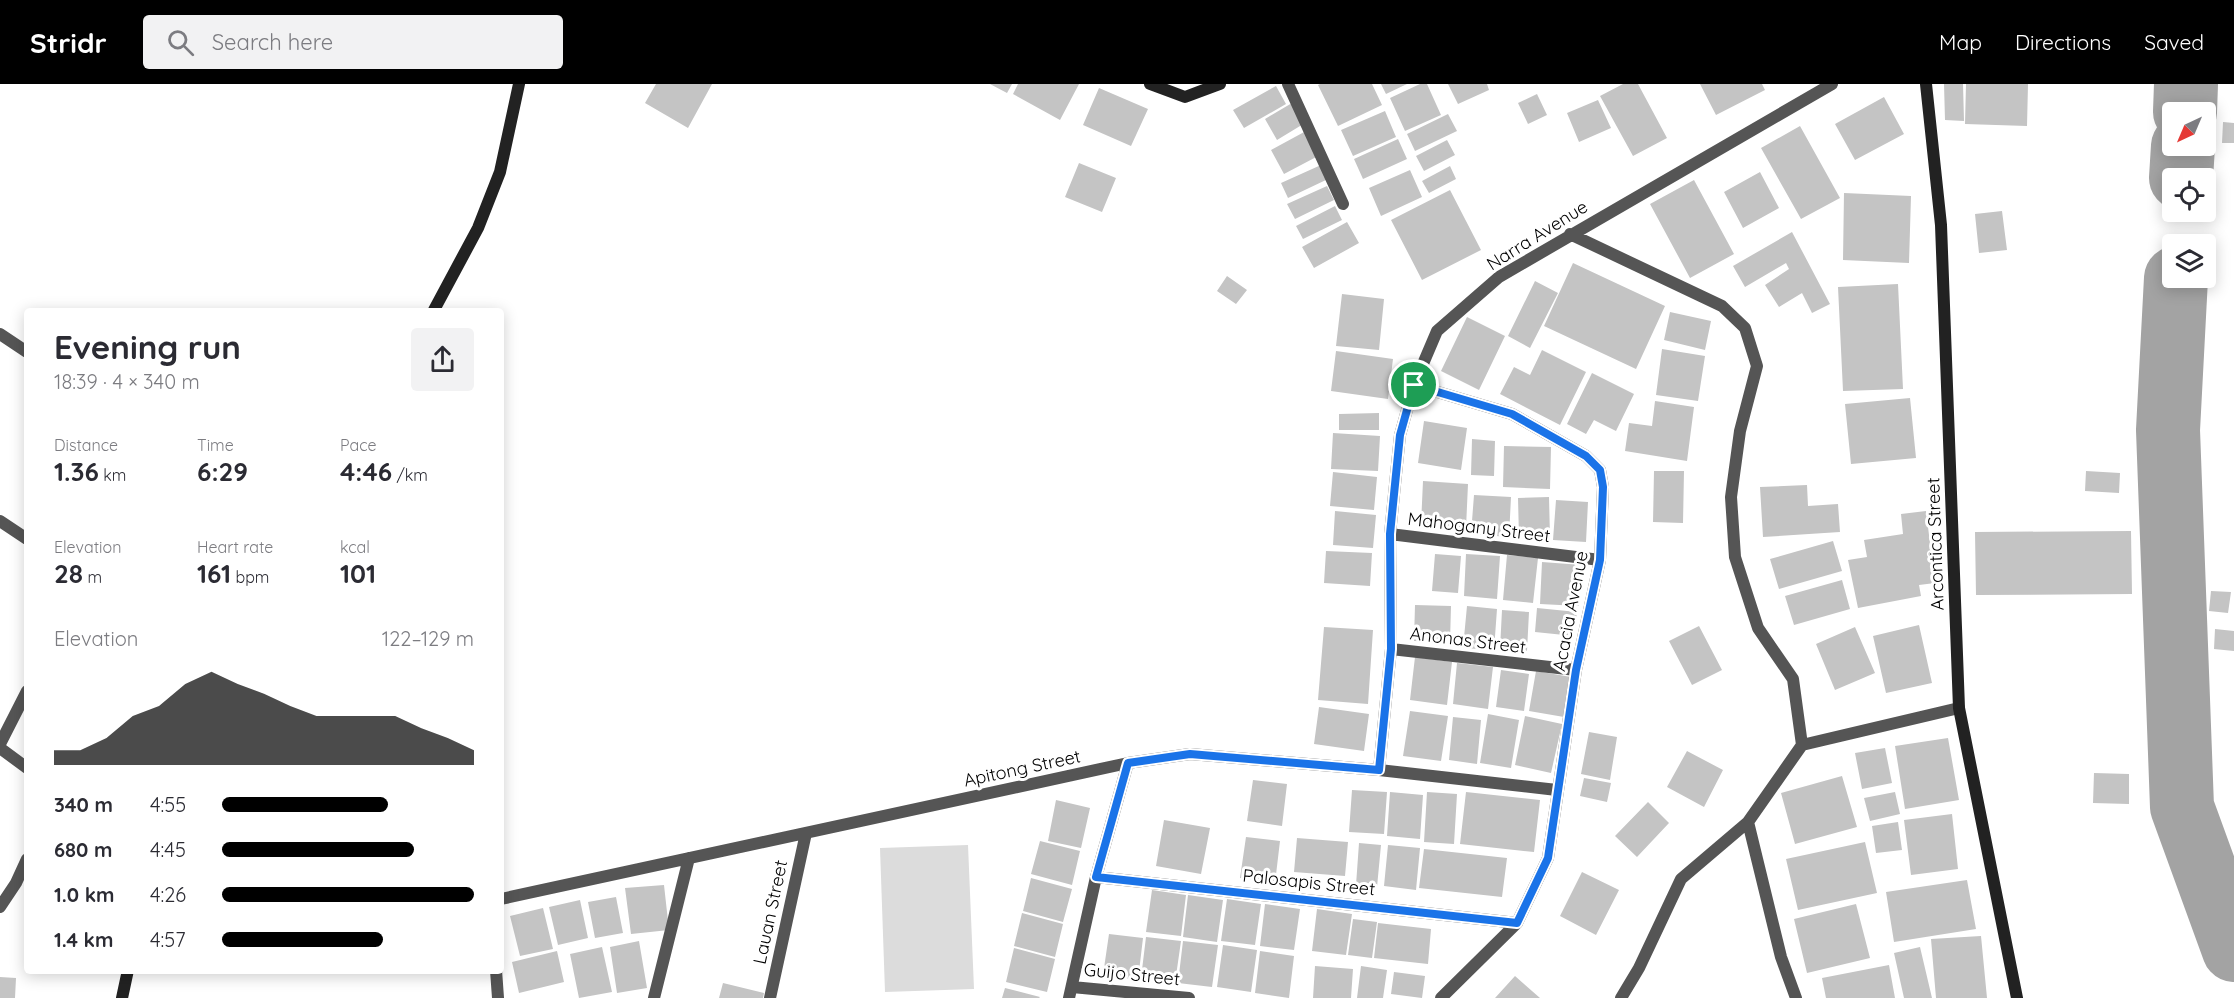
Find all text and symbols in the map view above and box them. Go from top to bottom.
search box [143,15,563,69]
text: Stridr [30,25,107,60]
icon: search [164,26,197,59]
text: Search here [212,28,333,56]
text: Map [1939,29,1982,55]
text: Directions [2015,29,2111,55]
text: Saved [2144,29,2204,55]
north arrow [2162,102,2216,156]
map controls [2162,102,2216,288]
button: locate [2162,168,2216,222]
street label: Narra Avenue [1482,195,1592,275]
button: layers [2162,234,2216,288]
text: Evening run [54,326,241,367]
button: share [411,328,474,391]
pin [1388,359,1439,410]
icon: arrive [1397,368,1430,401]
text: 18:39 · 4 × 340 m [54,369,200,394]
text: Distance [54,435,118,455]
text: Time [197,435,234,455]
text: Pace [340,435,376,455]
text: 1.36 [54,455,99,488]
text: 6:29 [197,455,248,488]
text: 4:46 [340,455,392,488]
text: km [99,465,126,485]
text: /km [392,465,428,485]
street label: Arcontica Street [1921,477,1949,611]
street label: Mahogany Street [1406,507,1552,547]
text: Elevation [54,537,121,557]
text: Heart rate [197,537,273,557]
text: kcal [340,537,370,557]
street label: Acacia Avenue [1547,549,1593,673]
text: 28 [54,557,83,590]
text: 161 [197,557,231,590]
text: 101 [340,557,376,590]
text: m [83,567,102,587]
text: bpm [231,567,269,587]
street label: Anonas Street [1409,621,1527,659]
text: Elevation [54,626,138,651]
text: 122–129 m [382,626,474,651]
street label: Apitong Street [961,744,1083,792]
text: 340 m [54,792,113,817]
text: 4:55 [150,792,186,817]
text: 680 m [54,837,112,862]
text: 4:45 [150,837,186,862]
street label: Lauan Street [748,858,792,966]
street label: Palosapis Street [1242,864,1376,900]
text: 1.0 km [54,882,114,907]
text: 4:26 [150,882,186,907]
text: 1.4 km [54,927,113,952]
text: 4:57 [150,927,185,952]
street label: Guijo Street [1083,958,1181,990]

